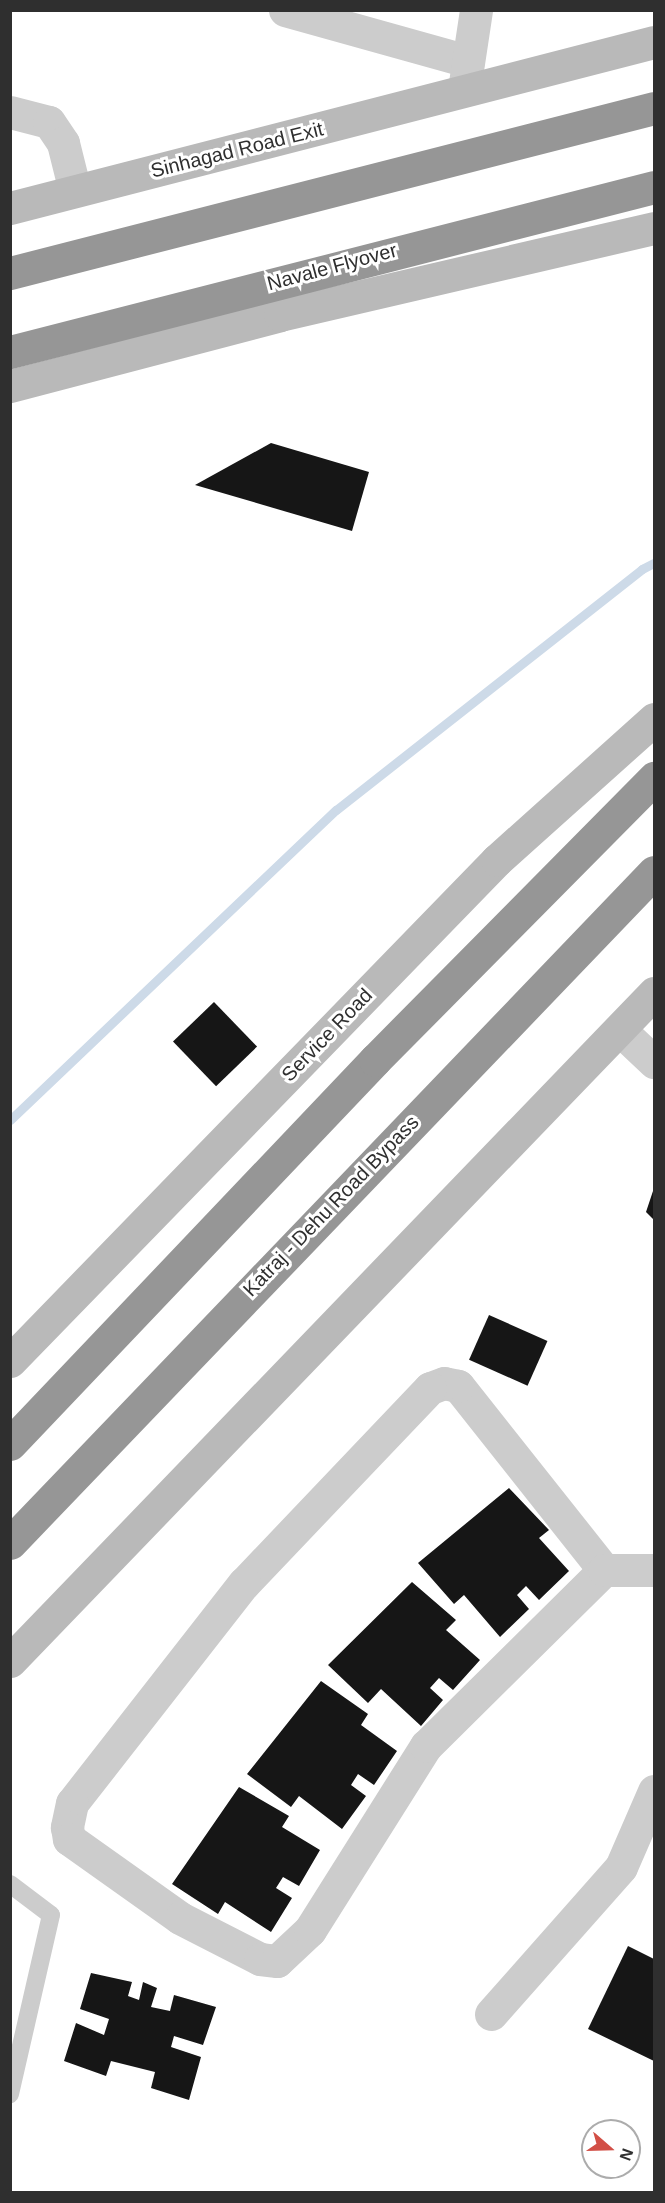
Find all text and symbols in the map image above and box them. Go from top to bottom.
street label: Sinhagad Road Exit [148,117,326,183]
street label: Navale Flyover [264,238,400,296]
street label: Service Road [277,983,377,1087]
street label: Katraj - Dehu Road Bypass [238,1111,424,1301]
north arrow [581,2119,641,2179]
text: N [617,2146,636,2163]

